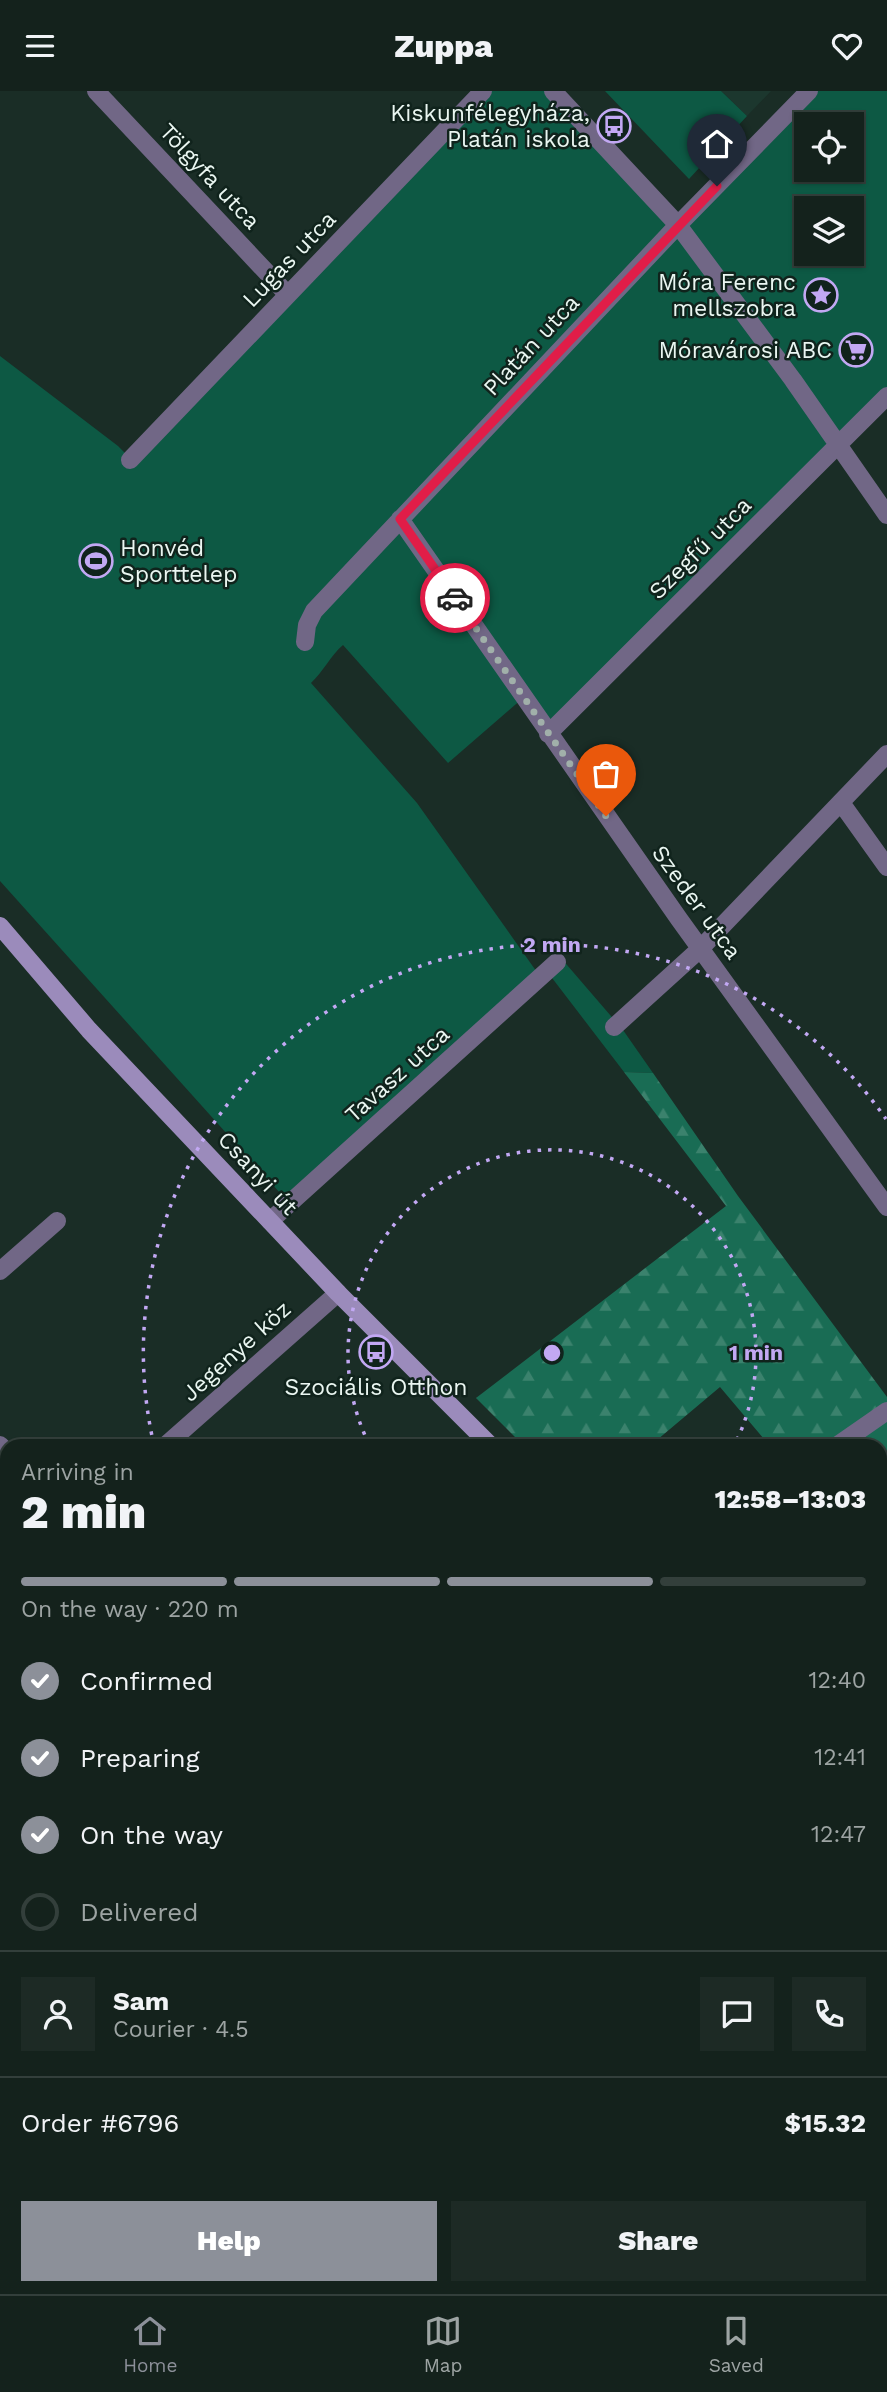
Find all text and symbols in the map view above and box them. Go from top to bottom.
icon: menu [21,27,59,65]
text: Zuppa [394,27,493,65]
icon: heart [828,27,866,65]
place label: Kiskunfélegyháza, Platán iskola [390,100,590,153]
bus stop icon: Kiskunfélegyháza, Platán iskola [595,107,633,145]
map controls [794,112,864,266]
button: locate [794,112,864,182]
pin [687,114,747,186]
street label: Tölgyfa utca [154,118,265,235]
icon: home [698,125,736,163]
button: layers [794,196,864,266]
street label: Lugas utca [237,206,342,313]
place label: Móra Ferenc mellszobra [658,269,796,322]
place icon: Móra Ferenc mellszobra [802,276,840,314]
street label: Platán utca [478,289,585,401]
supermarket icon: Móravárosi ABC [837,331,875,369]
place label: Móravárosi ABC [658,337,832,364]
street label: Szegfű utca [644,492,757,605]
place label: Honvéd Sporttelep [120,535,237,588]
sports icon: Honvéd Sporttelep [77,542,115,580]
courier [420,563,490,633]
icon: car [436,579,474,617]
pin [576,744,636,816]
icon: bag [587,755,625,793]
street label: Szeder utca [646,840,747,964]
text: 2 min [523,932,581,957]
street label: Tavasz utca [340,1021,455,1128]
street label: Csanyi út [212,1126,303,1221]
street label: Jegenye köz [176,1295,296,1407]
bus stop icon: Szociális Otthon [357,1333,395,1371]
text: 1 min [729,1340,783,1365]
centre of rings [540,1341,564,1365]
place label: Szociális Otthon [285,1374,467,1401]
text: Arriving in [21,1459,134,1486]
text: 12:58–13:03 [715,1484,866,1514]
text: 2 min [21,1485,146,1539]
text: On the way · 220 m [21,1596,239,1623]
icon: check [21,1662,59,1700]
text: Confirmed [80,1666,213,1696]
text: 12:40 [808,1667,866,1694]
icon: check [21,1739,59,1777]
text: Preparing [80,1743,200,1773]
text: 12:41 [814,1744,866,1771]
icon: check [21,1816,59,1854]
text: On the way [80,1820,223,1850]
text: 12:47 [811,1821,866,1848]
text: Delivered [80,1897,199,1927]
button: person [21,1977,95,2051]
button: chat [700,1977,774,2051]
button: phone [792,1977,866,2051]
text: Sam [113,1986,169,2016]
text: Courier · 4.5 [113,2016,249,2043]
text: Order #6796 [21,2108,179,2138]
text: $15.32 [785,2108,866,2138]
button: Help [21,2201,437,2281]
button: Share [451,2201,866,2281]
tab: Home [123,2312,177,2377]
tab: Map [424,2312,462,2377]
tab: Saved [709,2312,764,2377]

